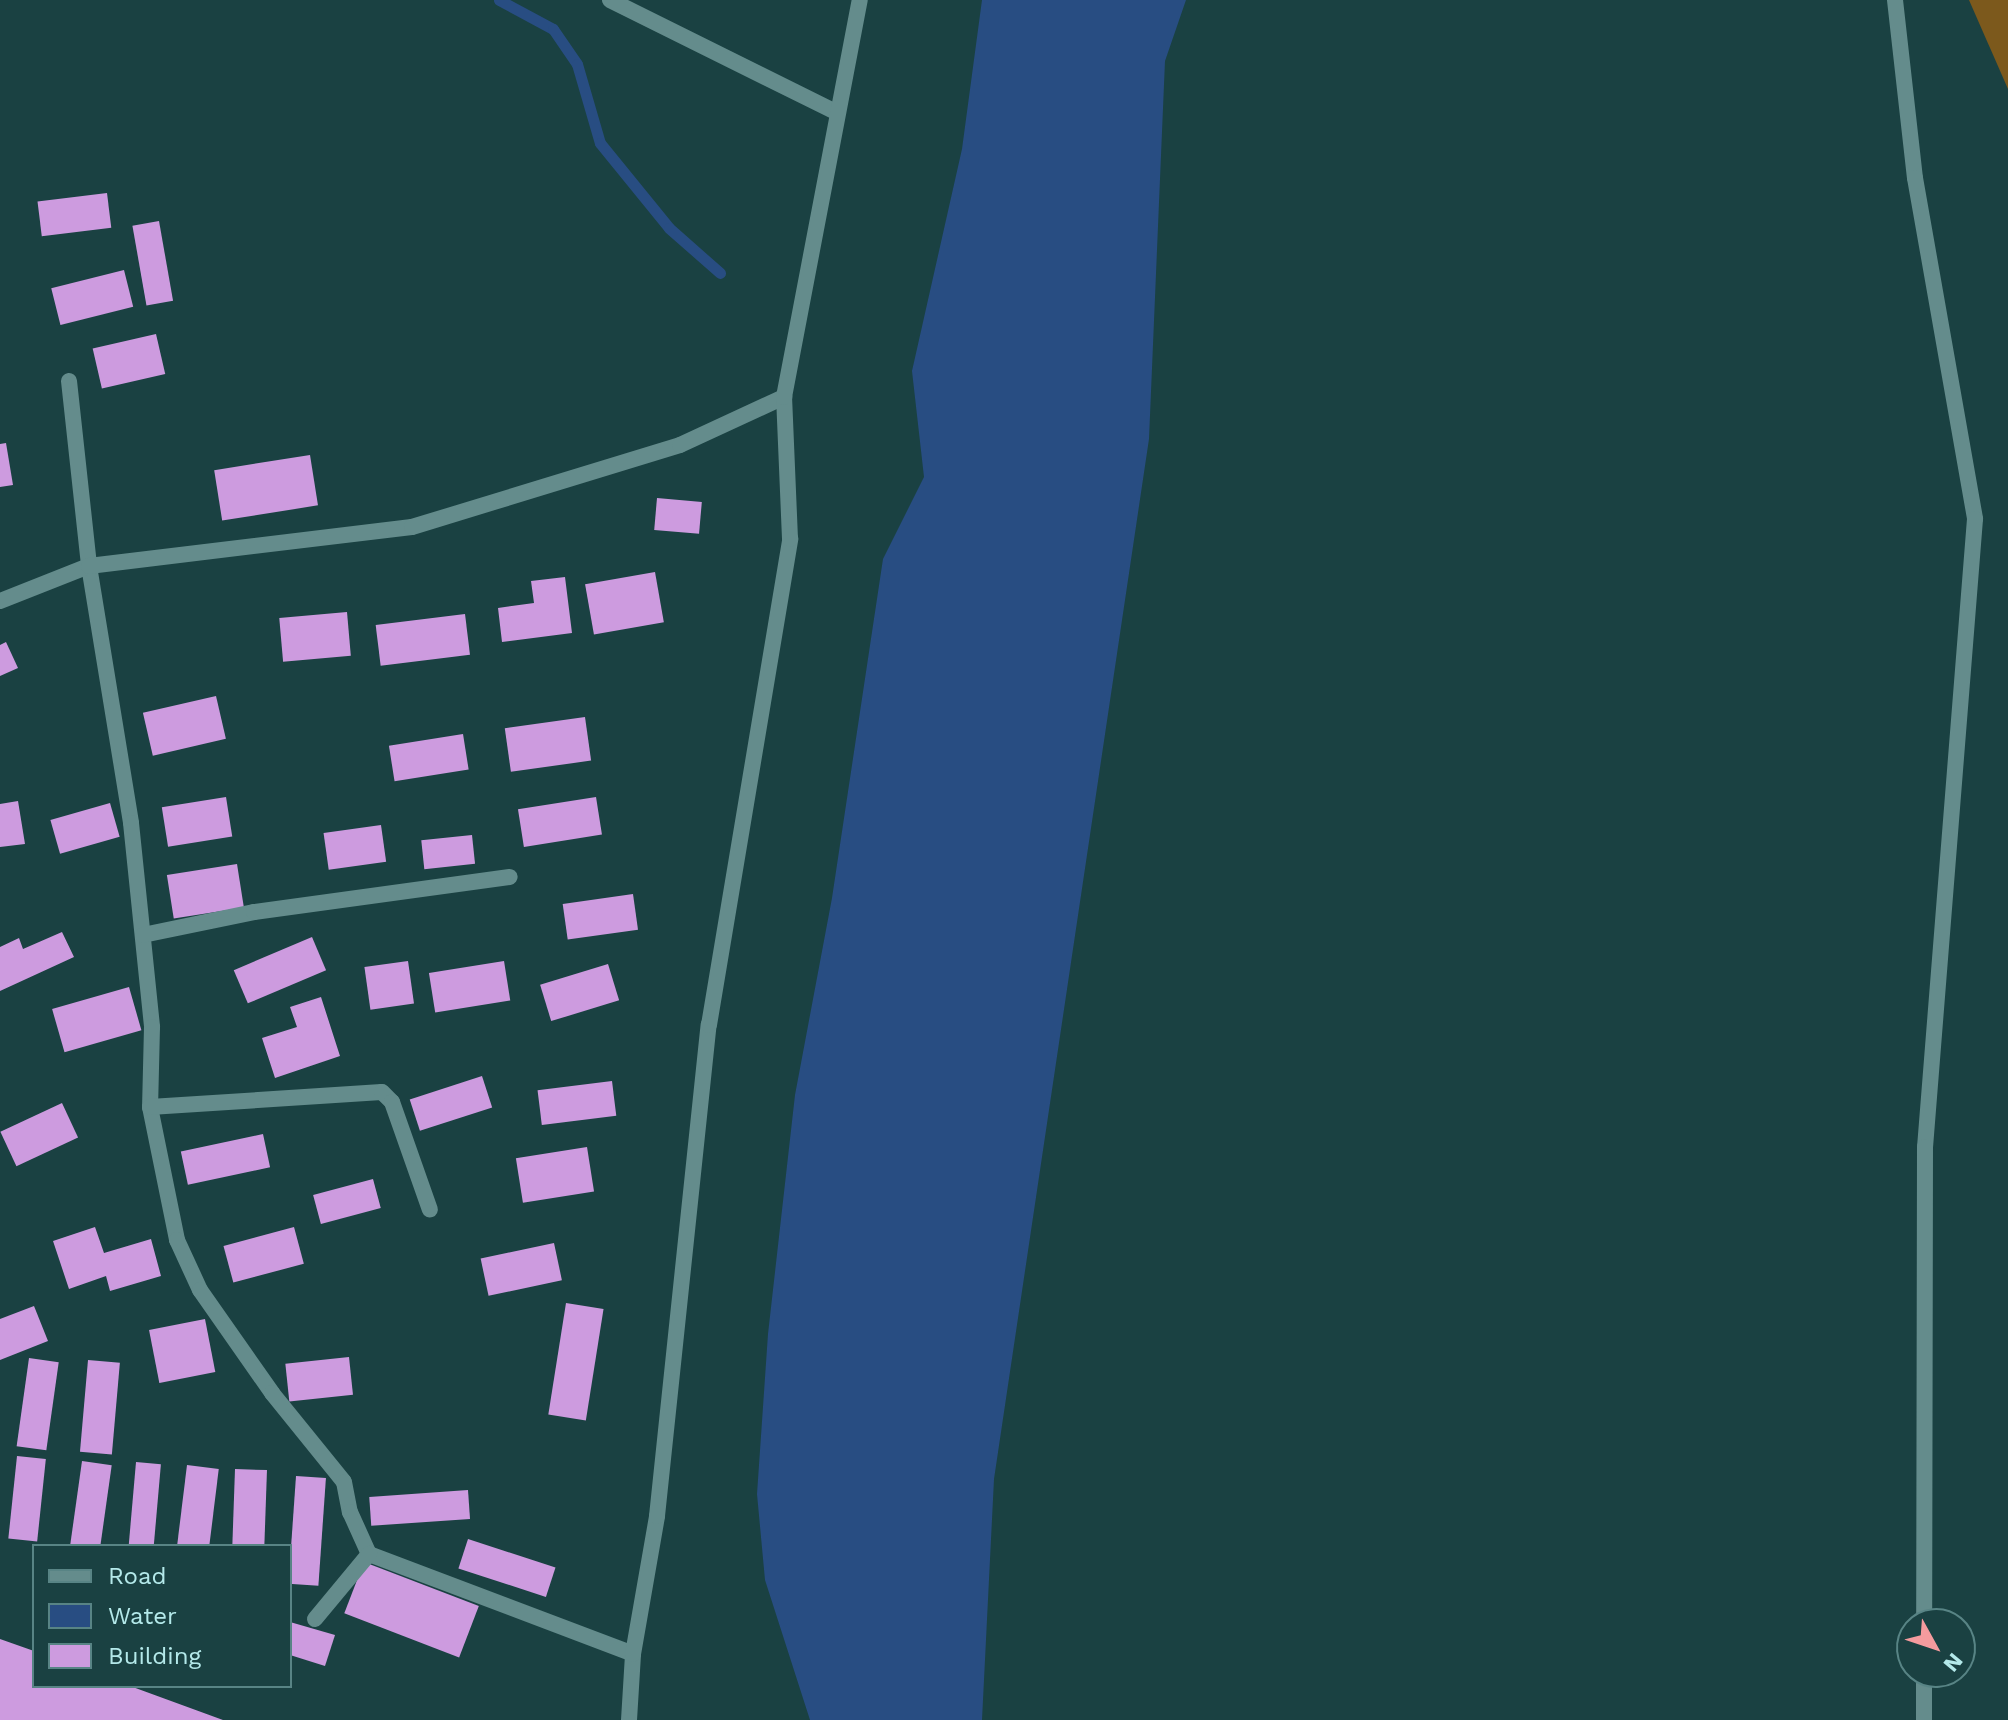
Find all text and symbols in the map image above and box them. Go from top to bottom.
legend [32,1544,292,1688]
text: Road [108,1562,167,1590]
text: Water [108,1602,177,1630]
north arrow [1896,1608,1976,1688]
text: Building [108,1642,201,1670]
text: N [1938,1648,1968,1677]

